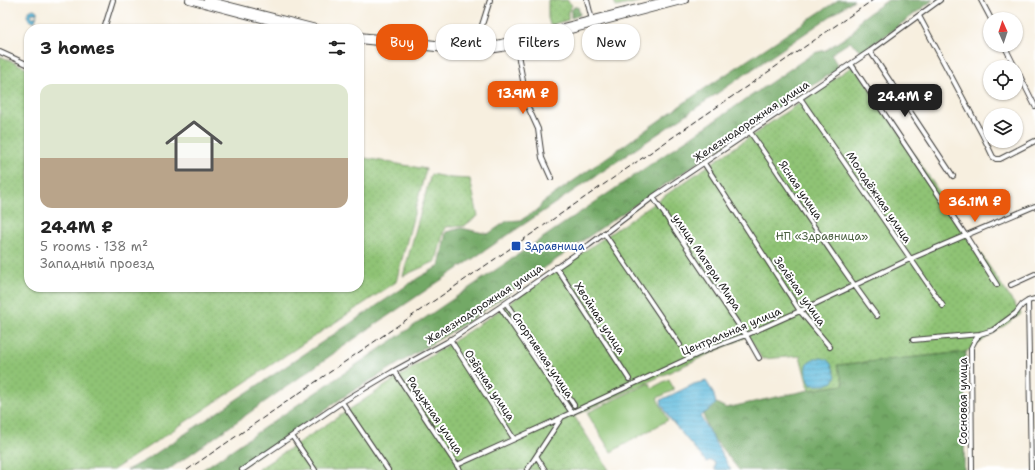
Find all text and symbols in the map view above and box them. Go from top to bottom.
north arrow [983,12,1023,52]
map controls [983,12,1023,148]
chip: Buy [376,24,428,60]
chip: Rent [436,24,496,60]
chip: Filters [504,24,574,60]
chip: New [582,24,640,60]
text: 3 homes [40,37,115,59]
icon: filters [326,37,348,59]
button: locate [983,60,1023,100]
street label: Железнодорожная улица [690,77,812,166]
pin: 13.9M ₽ [486,81,560,115]
pin: 24.4M ₽ [868,84,942,118]
text: 13.9M ₽ [497,85,549,102]
text: 24.4M ₽ [877,88,933,105]
button: layers [983,108,1023,148]
icon: home [158,110,230,182]
street label: Молодёжная улица [842,149,915,246]
street label: Ясная улица [775,158,826,223]
pin: 36.1M ₽ [938,189,1012,223]
text: 36.1M ₽ [948,193,1002,210]
street label: улица Матери Мира [669,211,745,314]
text: 24.4M ₽ [40,216,113,238]
park label: НП «Здравница» [776,229,868,244]
text: 5 rooms · 138 m² [40,238,148,255]
place label: Здравница [525,239,585,254]
marker: Здравница [510,240,522,252]
street label: Зелёная улица [770,254,829,329]
text: Западный проезд [40,255,154,272]
street label: Железнодорожная улица [423,261,546,348]
street label: Хвойная улица [571,279,628,357]
street label: Центральная улица [679,304,784,359]
street label: Спортивная улица [508,310,577,401]
street label: Озёрная улица [461,347,518,424]
street label: Сосновая улица [956,357,971,445]
street label: Радужная улица [403,374,466,457]

